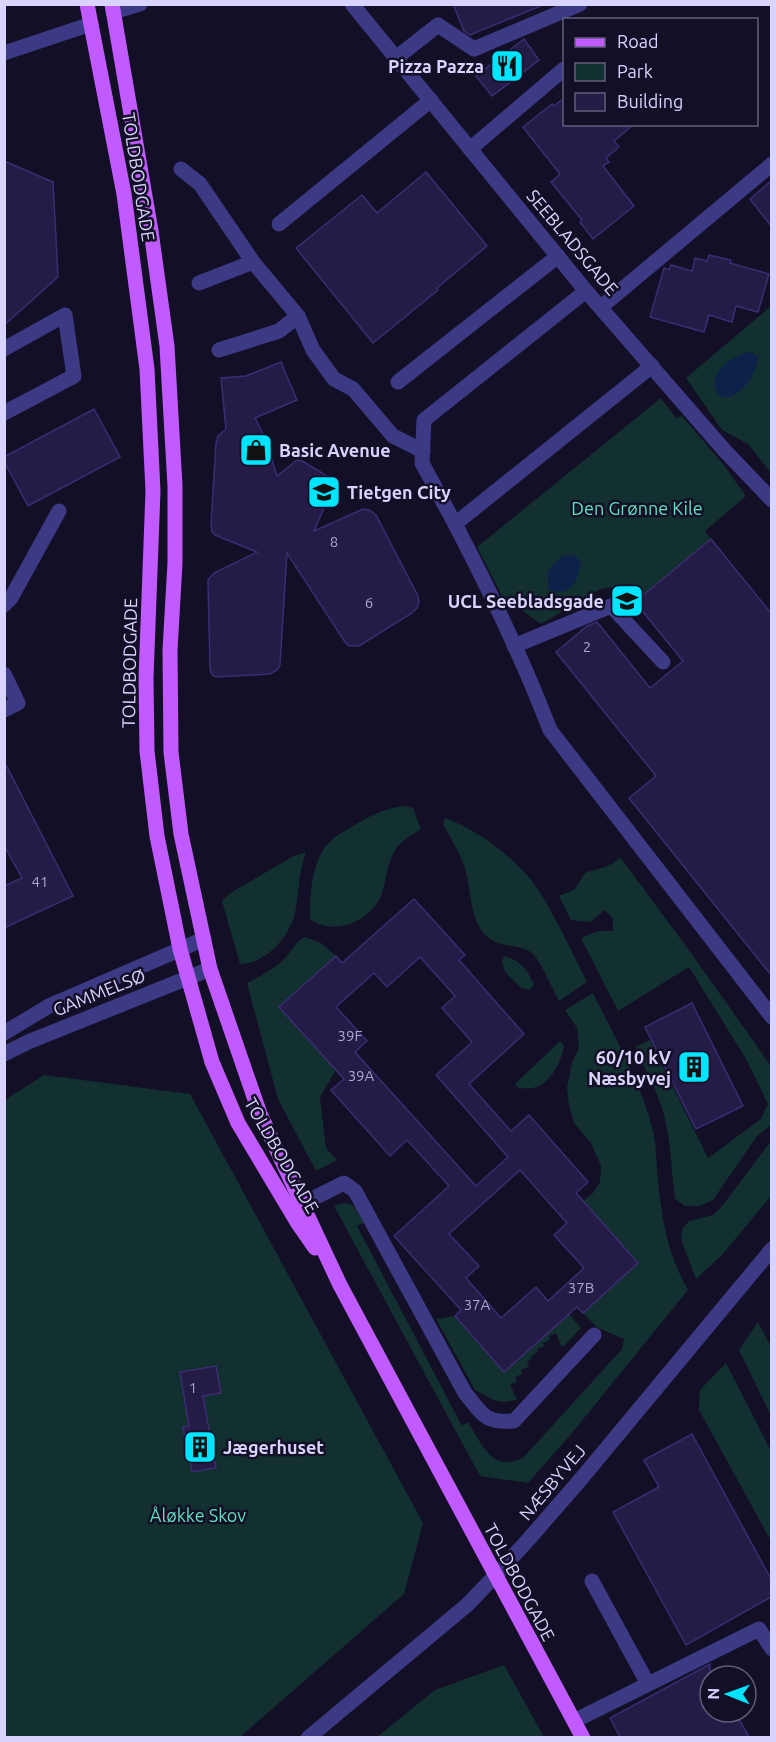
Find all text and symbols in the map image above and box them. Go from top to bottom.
legend [563,18,758,126]
text: Road [617,31,659,51]
restaurant icon: Pizza Pazza [489,48,525,84]
place label: Pizza Pazza [388,56,484,76]
text: Park [617,61,653,81]
text: Building [617,91,683,111]
street label: TOLDBODGADE [119,111,159,243]
street label: SEEBLADSGADE [523,185,623,299]
shop icon: Basic Avenue [238,432,274,468]
place label: Basic Avenue [279,440,391,460]
school or university icon: Tietgen City [306,474,342,510]
place label: Tietgen City [347,482,451,502]
park label: Den Grønne Kile [571,498,703,518]
house number: 8 [330,533,338,550]
school or university icon: UCL Seebladsgade [609,583,645,619]
place label: UCL Seebladsgade [448,591,604,611]
house number: 6 [365,594,373,611]
street label: TOLDBODGADE [118,598,140,728]
house number: 2 [583,638,591,655]
house number: 41 [32,873,48,890]
street label: GAMMELSØ [50,964,148,1020]
house number: 39F [338,1027,363,1044]
place label: 60/10 kV Næsbyvej [588,1047,671,1088]
building icon: 60/10 kV Næsbyvej [676,1049,712,1085]
house number: 39A [348,1067,375,1084]
street label: TOLDBODGADE [241,1094,323,1216]
house number: 37B [568,1279,594,1296]
house number: 37A [464,1296,491,1313]
house number: 1 [189,1379,197,1396]
building icon: Jægerhuset [182,1429,218,1465]
place label: Jægerhuset [223,1437,324,1457]
street label: NÆSBYVEJ [515,1440,589,1524]
park label: Åløkke Skov [150,1505,246,1525]
street label: TOLDBODGADE [481,1520,559,1644]
north arrow [698,1664,758,1724]
text: N [704,1688,722,1700]

